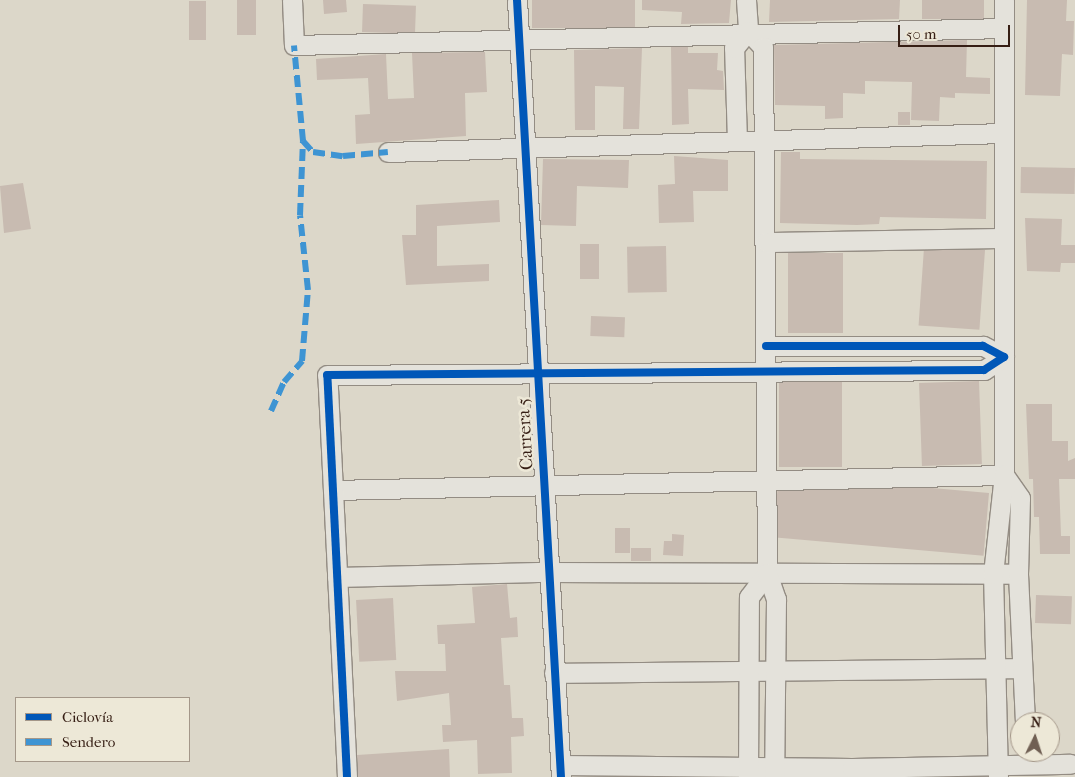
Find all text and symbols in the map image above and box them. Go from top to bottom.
scale bar [900,15,1012,47]
text: 50 m [906,25,936,43]
street label: Carrera 5 [513,397,539,471]
legend [15,697,190,762]
text: Ciclovía [62,708,113,726]
north arrow [1010,712,1060,762]
text: N [1030,714,1042,731]
text: Sendero [62,733,115,751]

